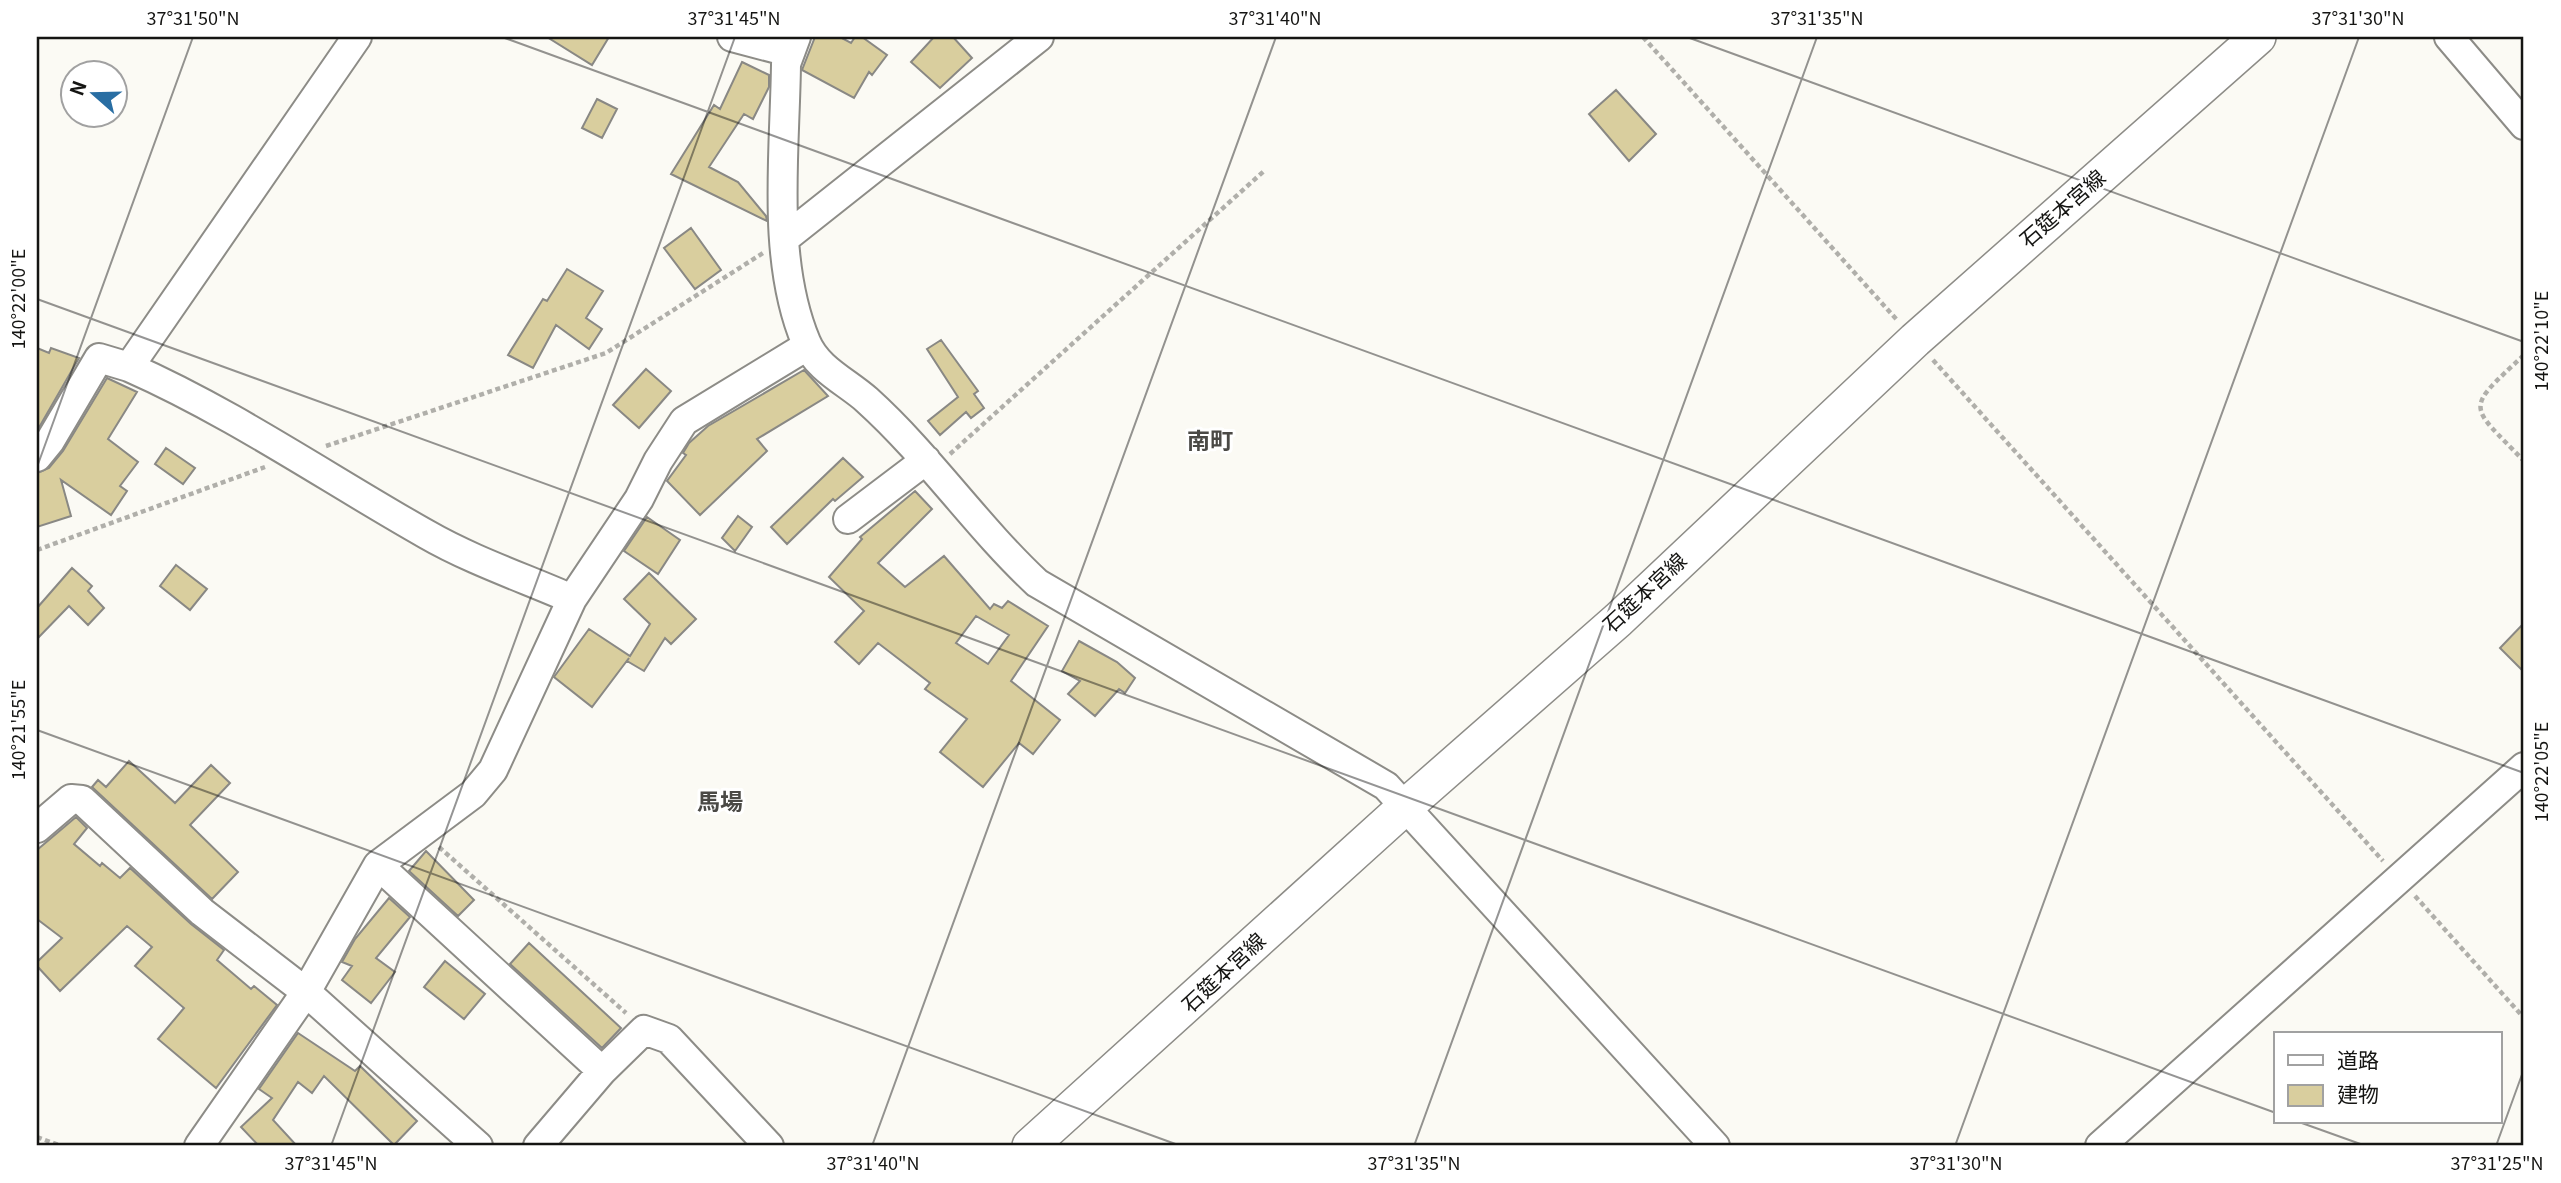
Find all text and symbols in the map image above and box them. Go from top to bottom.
text: 37°31'50"N [146,4,240,30]
text: 37°31'45"N [687,4,781,30]
text: 37°31'40"N [1228,4,1322,30]
text: 37°31'35"N [1770,4,1864,30]
text: 37°31'30"N [2311,4,2405,30]
north arrow [60,60,130,130]
text: N [61,76,92,99]
street label: 石筵本宮線 [2012,162,2111,253]
text: 140°22'00"E [4,249,30,349]
text: 140°22'10"E [2527,291,2553,391]
district label: 南町 [1187,422,1233,456]
street label: 石筵本宮線 [1595,545,1692,638]
text: 140°21'55"E [4,680,30,780]
text: 140°22'05"E [2527,722,2553,822]
district label: 馬場 [697,783,743,817]
street label: 石筵本宮線 [1174,925,1271,1018]
legend [2274,1032,2502,1124]
text: 道路 [2337,1044,2379,1074]
text: 建物 [2337,1078,2379,1108]
text: 37°31'45"N [284,1149,378,1175]
text: 37°31'40"N [826,1149,920,1175]
text: 37°31'35"N [1367,1149,1461,1175]
text: 37°31'30"N [1909,1149,2003,1175]
text: 37°31'25"N [2450,1149,2544,1175]

